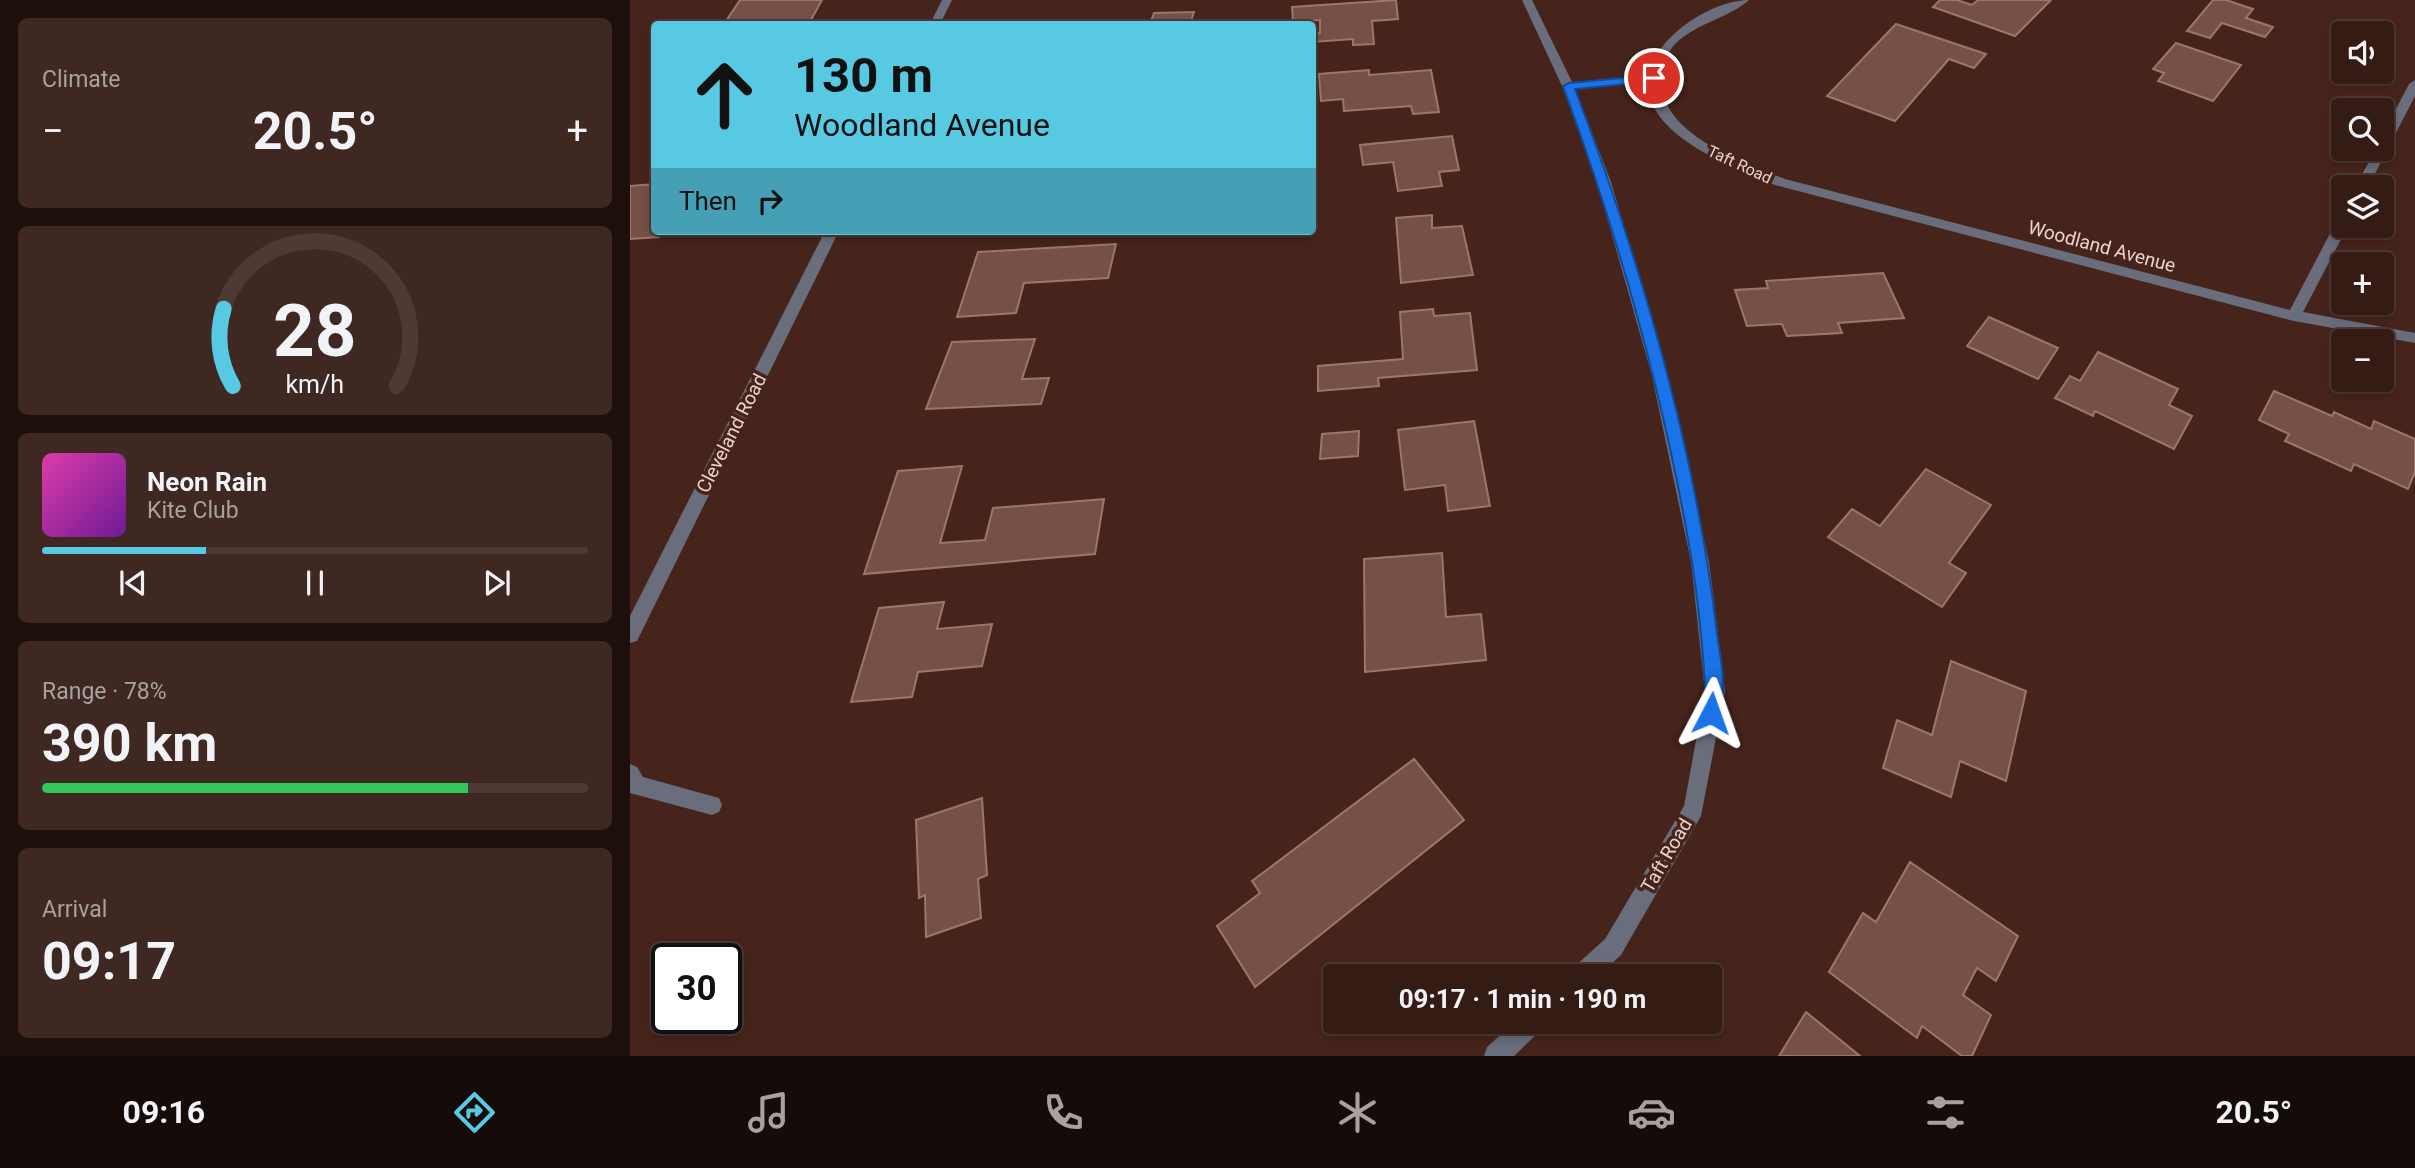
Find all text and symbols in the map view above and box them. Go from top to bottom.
map controls [2331,21,2394,392]
button: sound [2331,21,2394,84]
text: 130 m [794,47,933,104]
pin [1624,48,1684,108]
icon: ahead [679,49,770,140]
icon: arrive [1635,59,1673,97]
text: Climate [42,66,121,93]
button: search [2331,98,2394,161]
text: 20.5° [253,101,378,162]
text: Woodland Avenue [794,106,1050,144]
text: − [42,109,64,153]
text: + [566,109,588,153]
street label: Taft Road [1705,141,1775,188]
button: layers [2331,175,2394,238]
icon: right [751,182,789,220]
text: Then [679,186,737,216]
street label: Woodland Avenue [2025,216,2178,277]
button: + [2331,252,2394,315]
text: 28 [273,289,357,375]
button: − [2331,329,2394,392]
text: km/h [286,370,344,399]
street label: Cleveland Road [692,370,771,497]
text: Neon Rain [147,467,267,497]
text: Kite Club [147,497,239,524]
icon: previous [114,564,152,602]
icon: pause [296,564,334,602]
icon: next [478,564,516,602]
position arrow [1674,676,1748,750]
text: Range · 78% [42,678,167,705]
text: 390 km [42,713,217,774]
street label: Taft Road [1636,814,1697,896]
text: Arrival [42,896,107,923]
text: 09:17 [42,931,176,992]
speed limit sign: 30 [651,943,742,1034]
text: 09:17 · 1 min · 190 m [1399,984,1646,1014]
icon: directions [450,1088,499,1137]
icon: music [744,1088,793,1137]
icon: phone [1039,1088,1088,1137]
icon: climate [1333,1088,1382,1137]
icon: car [1627,1088,1676,1137]
icon: filters [1921,1088,1970,1137]
text: 09:16 [123,1093,205,1131]
text: 20.5° [2215,1093,2292,1131]

